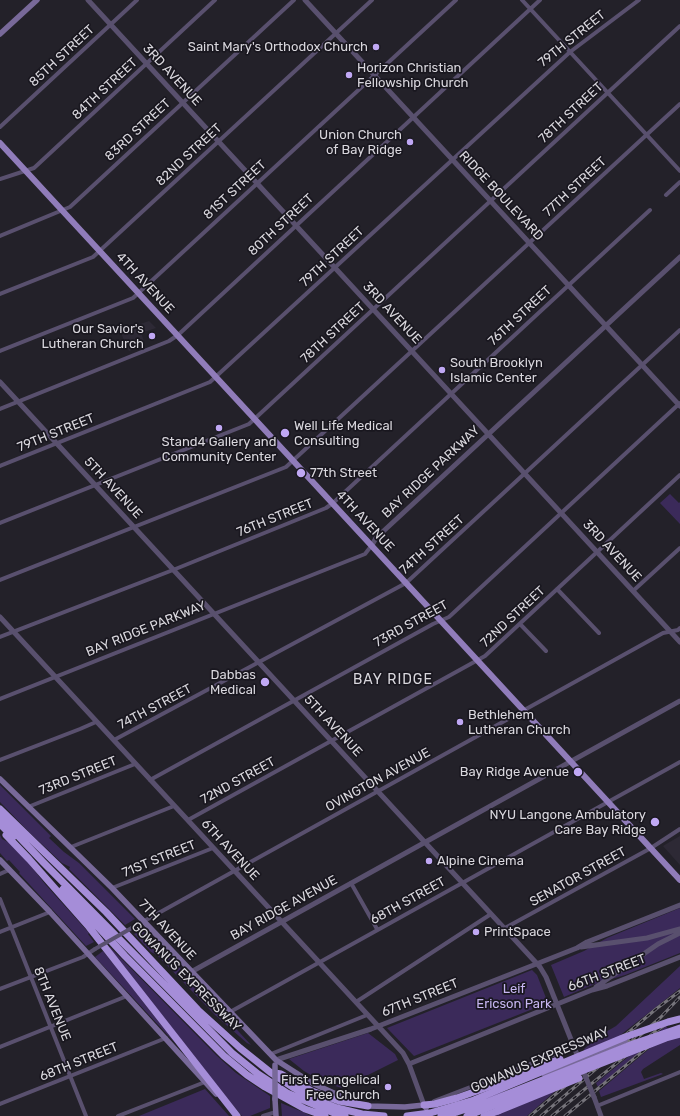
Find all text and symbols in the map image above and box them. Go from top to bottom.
street label: 79TH STREET [535,7,609,71]
street label: 85TH STREET [26,22,98,90]
place label: Saint Mary's Orthodox Church [188,39,368,55]
street label: 3RD AVENUE [139,41,205,109]
marker: Saint Mary's Orthodox Church [371,42,381,52]
street label: 84TH STREET [69,55,141,123]
place label: Horizon Christian Fellowship Church [357,60,469,91]
marker: Horizon Christian Fellowship Church [344,70,354,80]
street label: 78TH STREET [536,79,606,147]
street label: 83RD STREET [102,96,174,164]
street label: 82ND STREET [153,121,225,189]
place label: Union Church of Bay Ridge [319,127,402,158]
marker: Union Church of Bay Ridge [405,137,415,147]
street label: RIDGE BOULEVARD [456,148,546,244]
street label: 77TH STREET [540,154,610,220]
street label: 81ST STREET [200,157,270,223]
street label: 80TH STREET [245,191,317,259]
street label: 79TH STREET [297,223,367,291]
street label: 4TH AVENUE [113,249,177,317]
street label: 3RD AVENUE [359,279,425,347]
street label: 76TH STREET [485,283,555,349]
street label: 78TH STREET [298,299,368,367]
place label: Our Savior's Lutheran Church [41,321,144,352]
marker: Our Savior's Lutheran Church [147,331,157,341]
place label: South Brooklyn Islamic Center [450,355,543,386]
marker: South Brooklyn Islamic Center [437,365,447,375]
street label: 79TH STREET [15,410,97,456]
place label: Well Life Medical Consulting [294,418,393,449]
marker: Stand4 Gallery and Community Center [214,423,224,433]
street label: BAY RIDGE PARKWAY [379,423,483,521]
marker: Well Life Medical Consulting [279,427,291,439]
place label: Stand4 Gallery and Community Center [162,434,276,465]
street label: 5TH AVENUE [81,454,145,522]
place label: 77th Street [310,465,377,481]
marker: 77th Street [295,467,307,479]
street label: 4TH AVENUE [333,487,397,555]
street label: 76TH STREET [235,496,315,540]
street label: 74TH STREET [397,512,467,578]
street label: 3RD AVENUE [579,517,645,585]
street label: 72ND STREET [477,583,549,651]
street label: 73RD STREET [371,597,451,651]
street label: BAY RIDGE PARKWAY [84,598,208,660]
place label: Dabbas Medical [210,667,256,698]
district label: BAY RIDGE [353,672,433,688]
marker: Dabbas Medical [259,676,271,688]
street label: 74TH STREET [115,681,195,733]
street label: 5TH AVENUE [301,692,365,760]
place label: Bethlehem Lutheran Church [468,707,571,738]
marker: Bethlehem Lutheran Church [455,717,465,727]
street label: OVINGTON AVENUE [323,745,433,815]
street label: 73RD STREET [37,753,119,799]
street label: 72ND STREET [198,754,278,808]
place label: Bay Ridge Avenue [460,764,569,780]
marker: Bay Ridge Avenue [572,766,584,778]
place label: NYU Langone Ambulatory Care Bay Ridge [490,807,646,838]
street label: 6TH AVENUE [198,816,262,884]
marker: NYU Langone Ambulatory Care Bay Ridge [649,816,661,828]
street label: 71ST STREET [120,837,198,881]
street label: SENATOR STREET [527,844,629,910]
place label: Alpine Cinema [437,853,524,869]
marker: Alpine Cinema [424,856,434,866]
street label: BAY RIDGE AVENUE [228,872,340,944]
street label: 68TH STREET [368,874,448,928]
street label: 7TH AVENUE [135,896,199,964]
street label: GOWANUS EXPRESSWAY [128,919,244,1035]
place label: PrintSpace [484,924,551,940]
marker: PrintSpace [471,927,481,937]
street label: 66TH STREET [566,951,648,995]
street label: 8TH AVENUE [30,965,74,1043]
street label: 67TH STREET [379,976,461,1020]
park label: Leif Ericson Park [476,981,552,1012]
street label: GOWANUS EXPRESSWAY [468,1024,612,1096]
street label: 68TH STREET [37,1039,121,1085]
place label: First Evangelical Free Church [281,1072,380,1103]
marker: First Evangelical Free Church [383,1082,393,1092]

